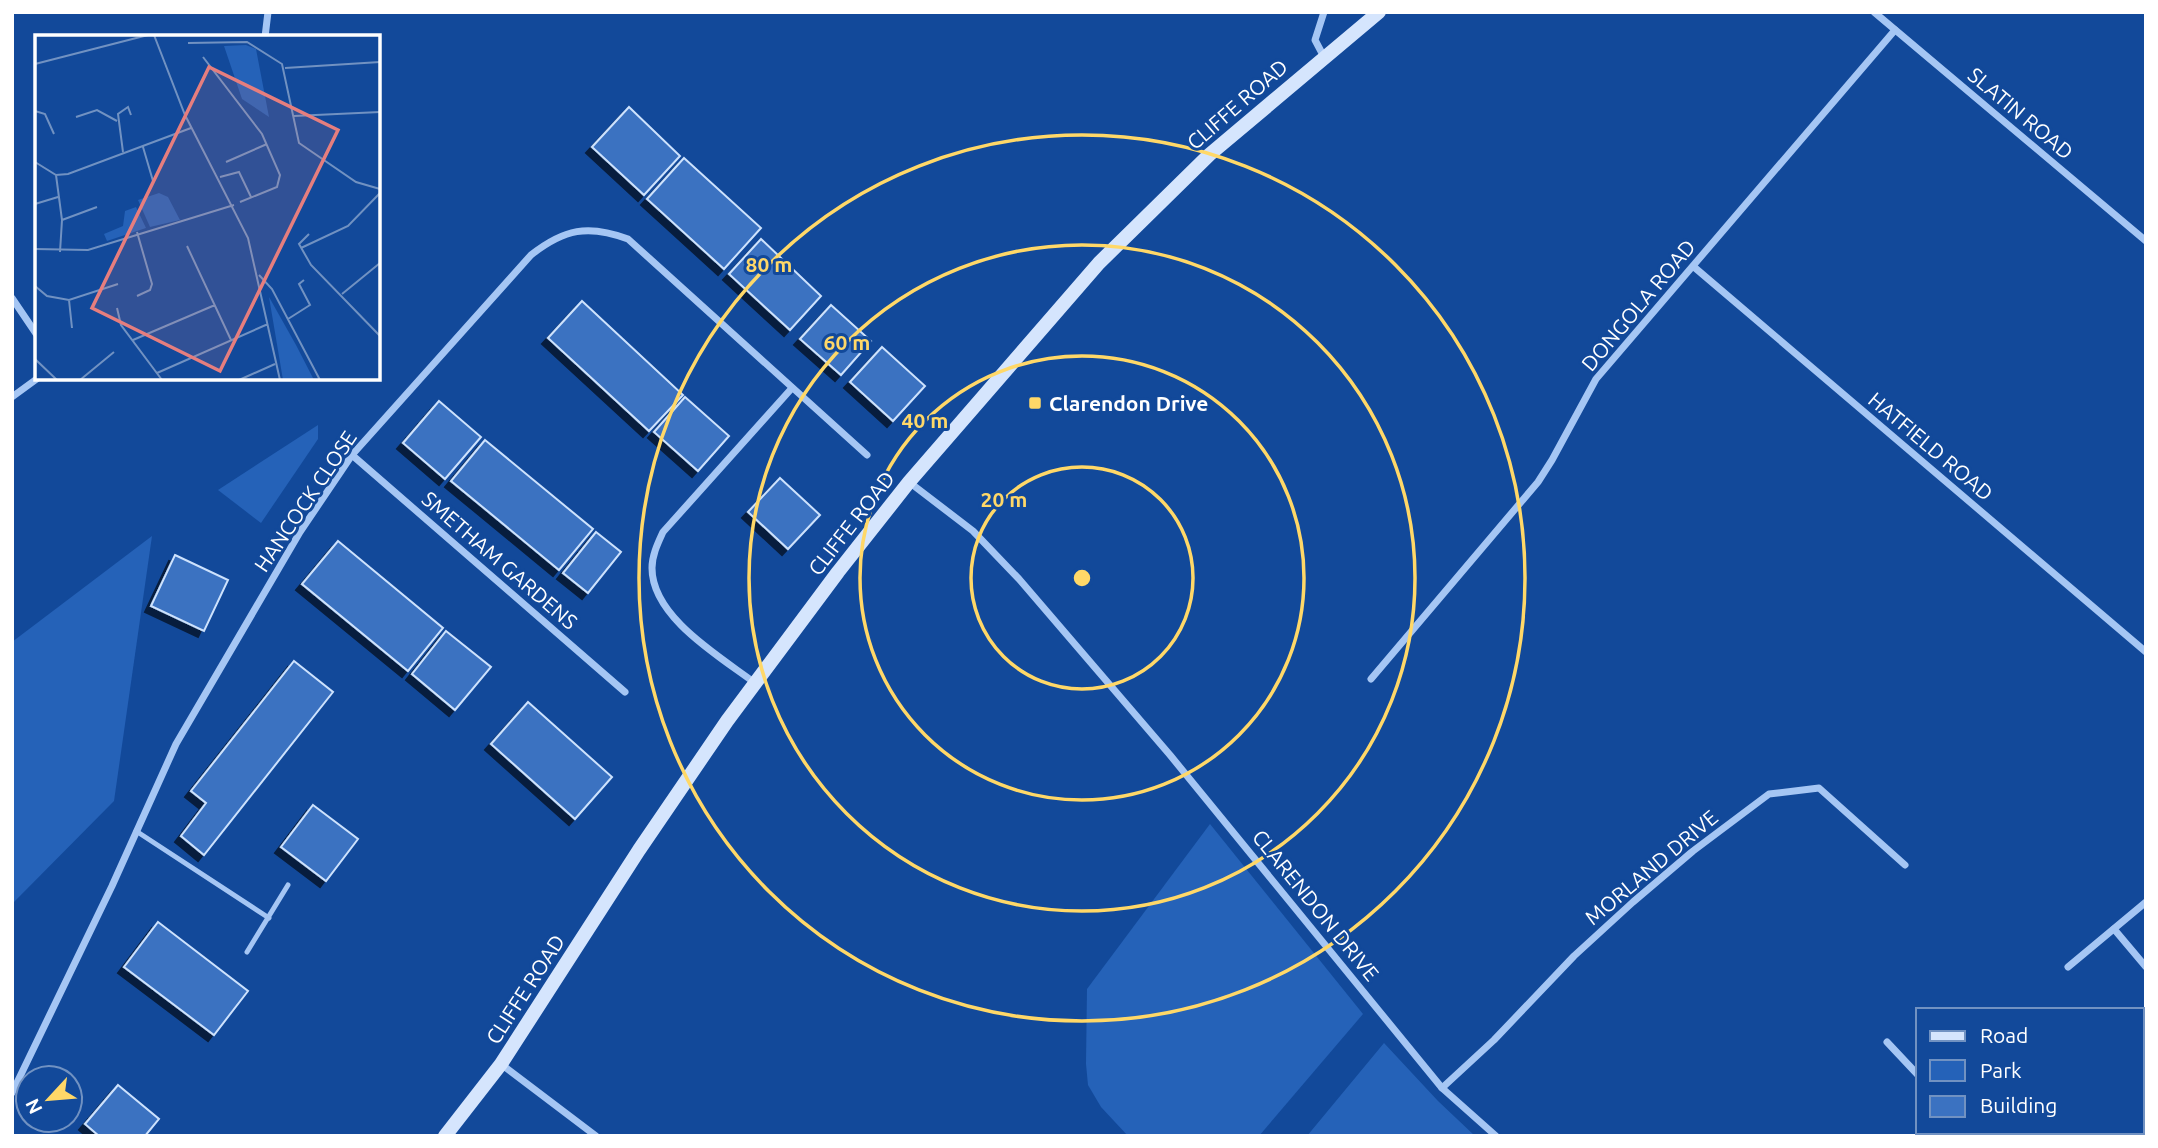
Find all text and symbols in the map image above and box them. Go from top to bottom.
inset map [35,35,380,380]
street label: CLIFFE ROAD [1182,54,1292,154]
street label: SLATIN ROAD [1964,62,2078,164]
street label: DONGOLA ROAD [1576,235,1700,375]
text: 80 m [746,252,792,276]
text: 60 m [824,330,870,354]
street label: HATFIELD ROAD [1864,387,1998,505]
place label: Clarendon Drive [1049,391,1208,415]
marker: Clarendon Drive [1027,395,1043,411]
text: 40 m [902,408,948,432]
street label: HANCOCK CLOSE [249,426,361,576]
street label: CLIFFE ROAD [803,466,899,580]
street label: SMETHAM GARDENS [418,486,582,634]
text: 20 m [981,487,1027,511]
centre of rings [1070,566,1094,590]
street label: MORLAND DRIVE [1580,805,1722,929]
street label: CLARENDON DRIVE [1248,825,1384,985]
street label: CLIFFE ROAD [481,930,569,1048]
legend [1916,1008,2144,1134]
text: Road [1980,1023,2028,1047]
text: Park [1980,1058,2022,1082]
north arrow [14,1064,84,1134]
text: Building [1980,1093,2057,1117]
text: N [21,1095,47,1118]

